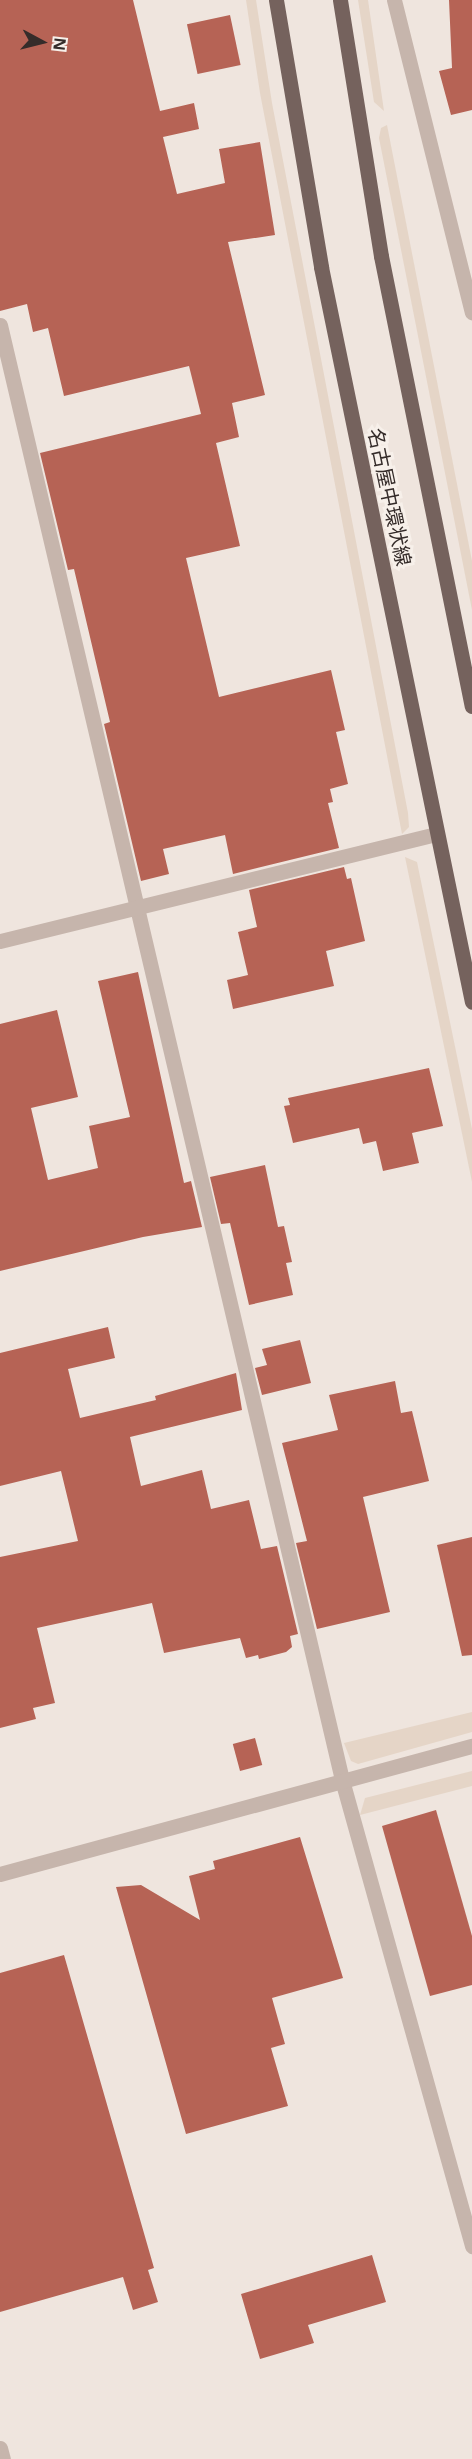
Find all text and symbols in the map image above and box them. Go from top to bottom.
north arrow [12,12,72,72]
text: N [48,36,72,52]
street label: 名古屋中環状線 [364,426,416,568]

